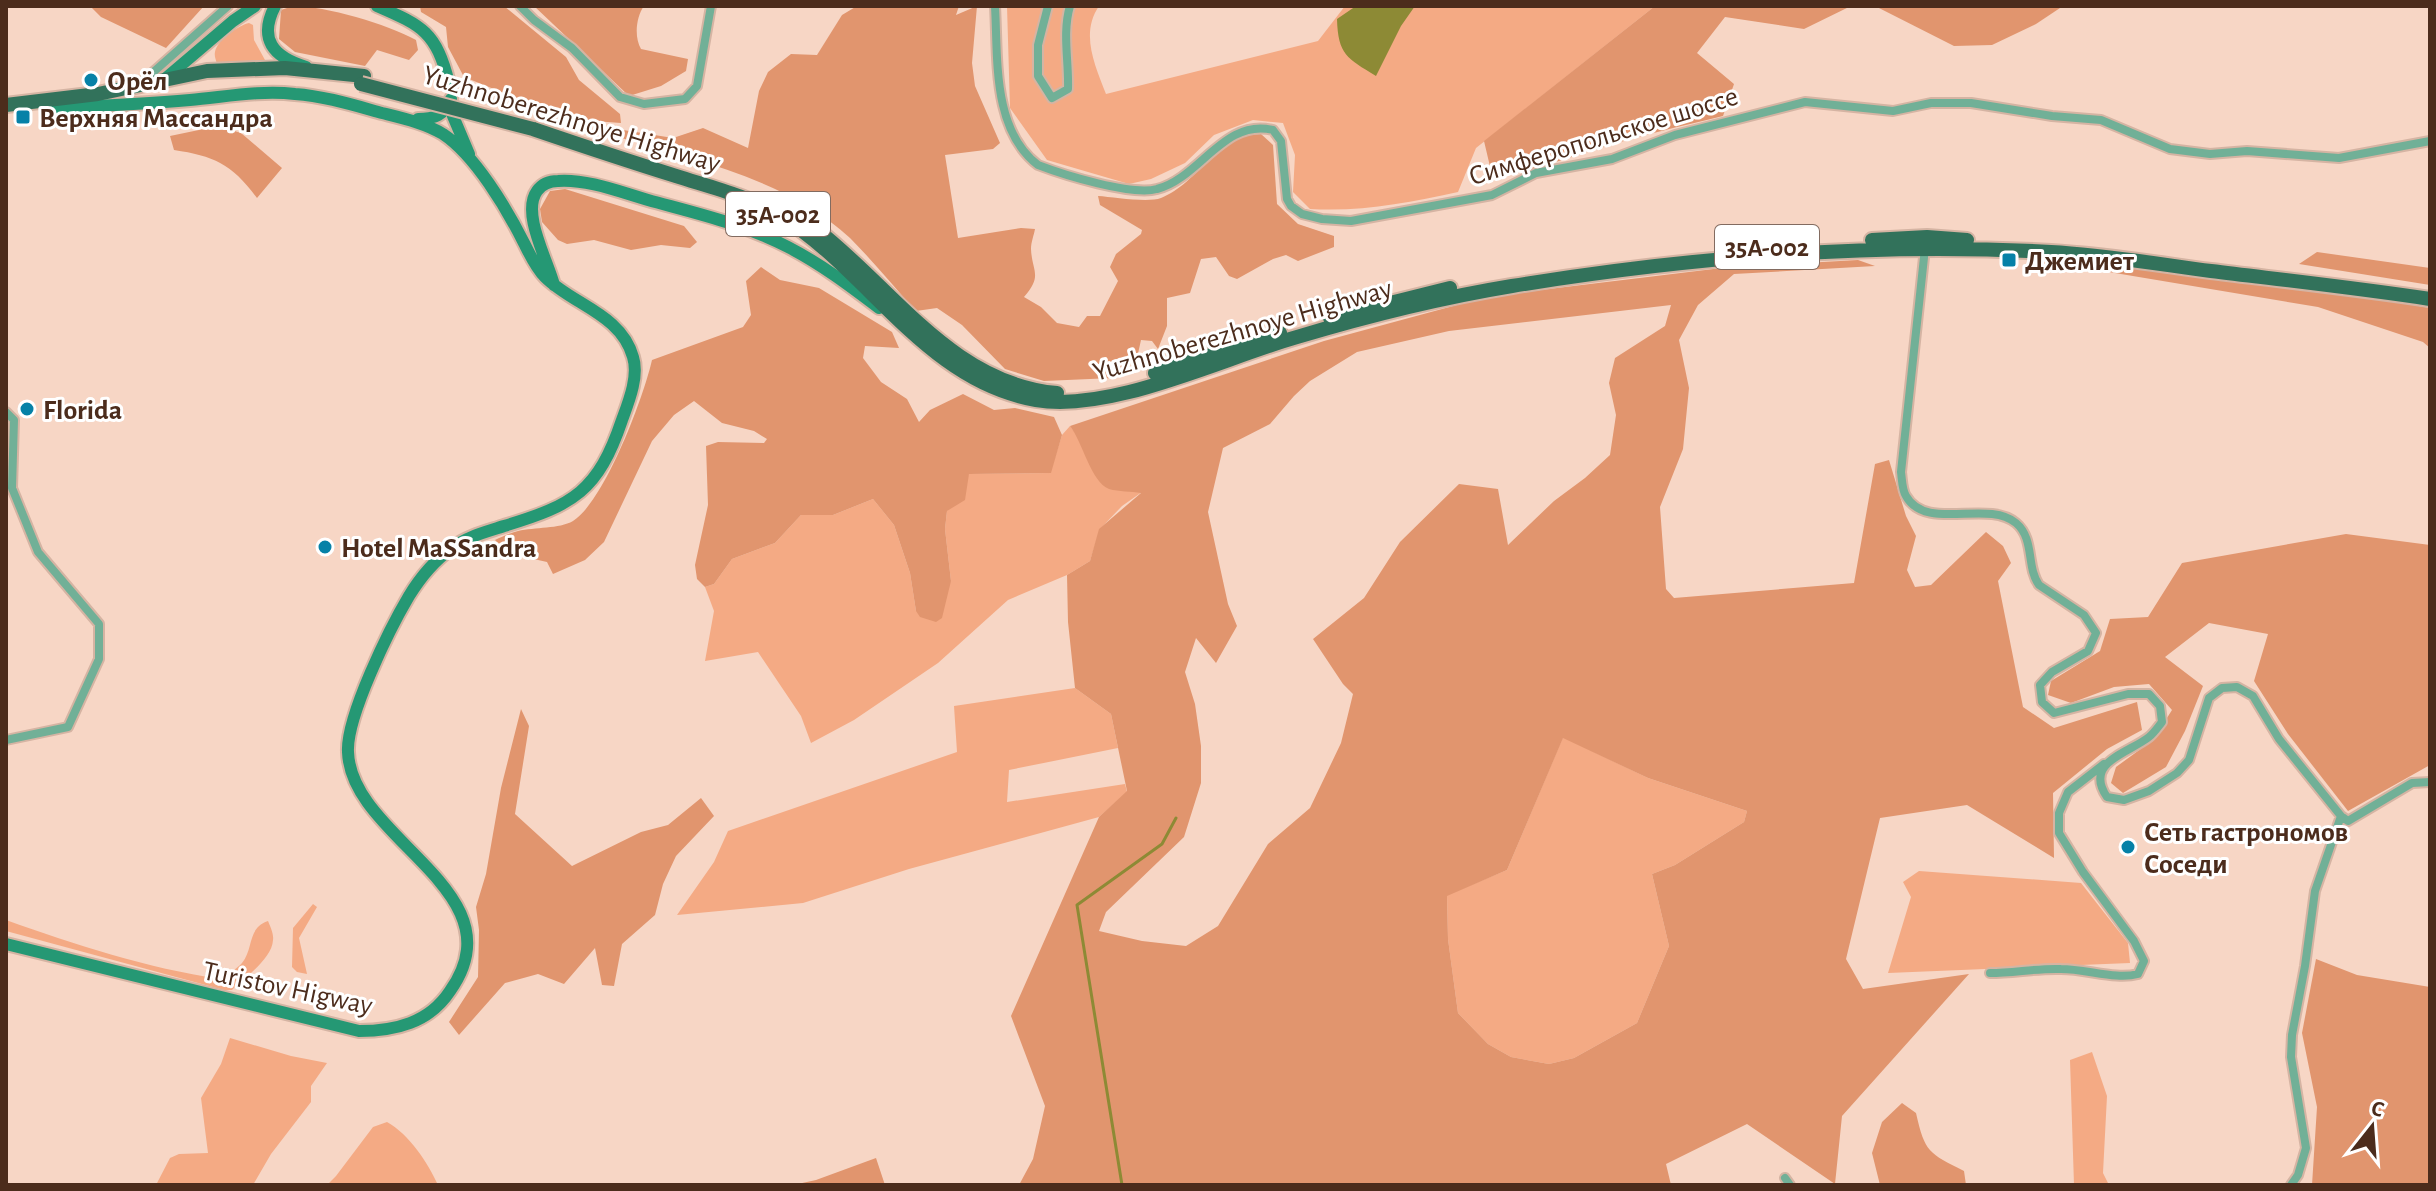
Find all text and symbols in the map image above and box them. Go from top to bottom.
street label: Yuzhnoberezhnoye Highway [419,61,724,179]
place label: Орёл [107,68,167,96]
marker: Орёл [82,71,100,89]
street label: Симферопольское шоссе [1466,83,1742,191]
place label: Верхняя Массандра [39,105,273,133]
marker: Верхняя Массандра [14,108,32,126]
road number: 35А-002 [726,192,830,236]
road number: 35А-002 [1715,225,1819,269]
place label: Джемиет [2025,248,2135,276]
marker: Джемиет [2000,251,2018,269]
street label: Yuzhnoberezhnoye Highway [1090,275,1395,387]
place label: Florida [43,397,122,425]
marker: Florida [18,400,36,418]
place label: Hotel MaSSandra [341,535,536,563]
marker: Hotel MaSSandra [316,538,334,556]
place label: Сеть гастрономов Соседи [2144,819,2348,879]
marker: Сеть гастрономов Соседи [2119,838,2137,856]
street label: Turistov Higway [200,957,375,1021]
north arrow [2332,1087,2412,1167]
text: С [2369,1097,2387,1121]

